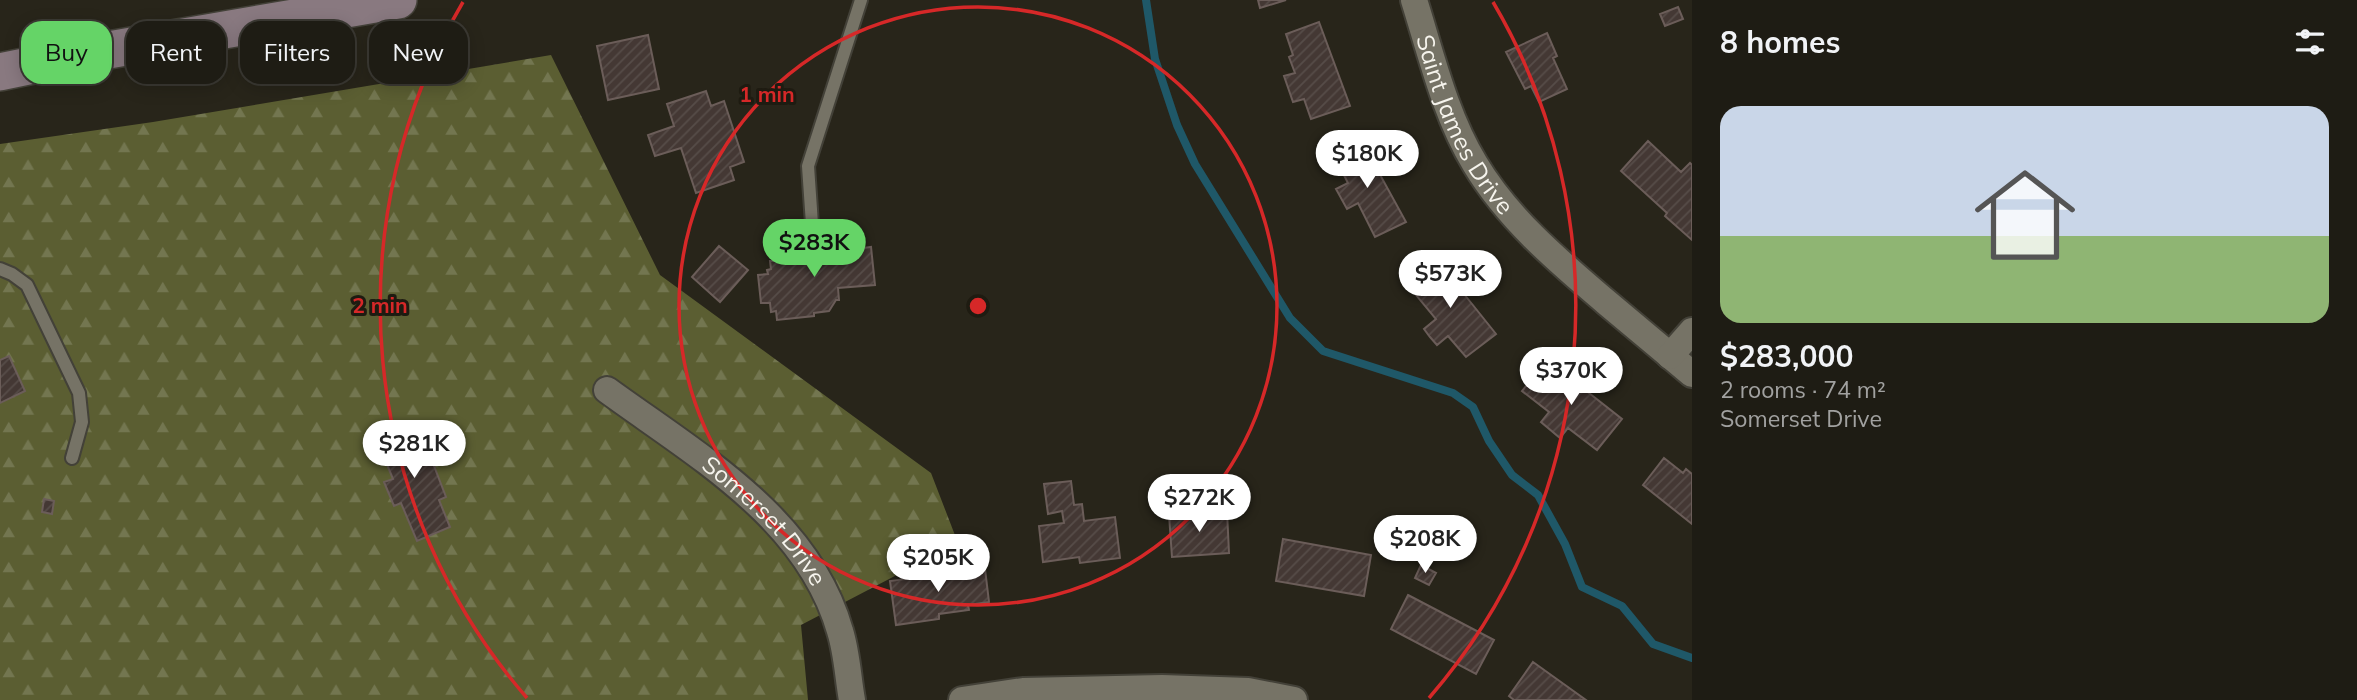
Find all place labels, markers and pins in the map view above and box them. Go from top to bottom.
pin: $180K [1318,130,1416,190]
pin: $283K [765,219,863,279]
pin: $573K [1401,250,1499,310]
centre of rings [966,294,990,318]
pin: $370K [1522,348,1620,407]
pin: $281K [365,420,463,480]
pin: $272K [1150,475,1248,534]
pin: $208K [1376,516,1474,575]
pin: $205K [889,534,987,594]

